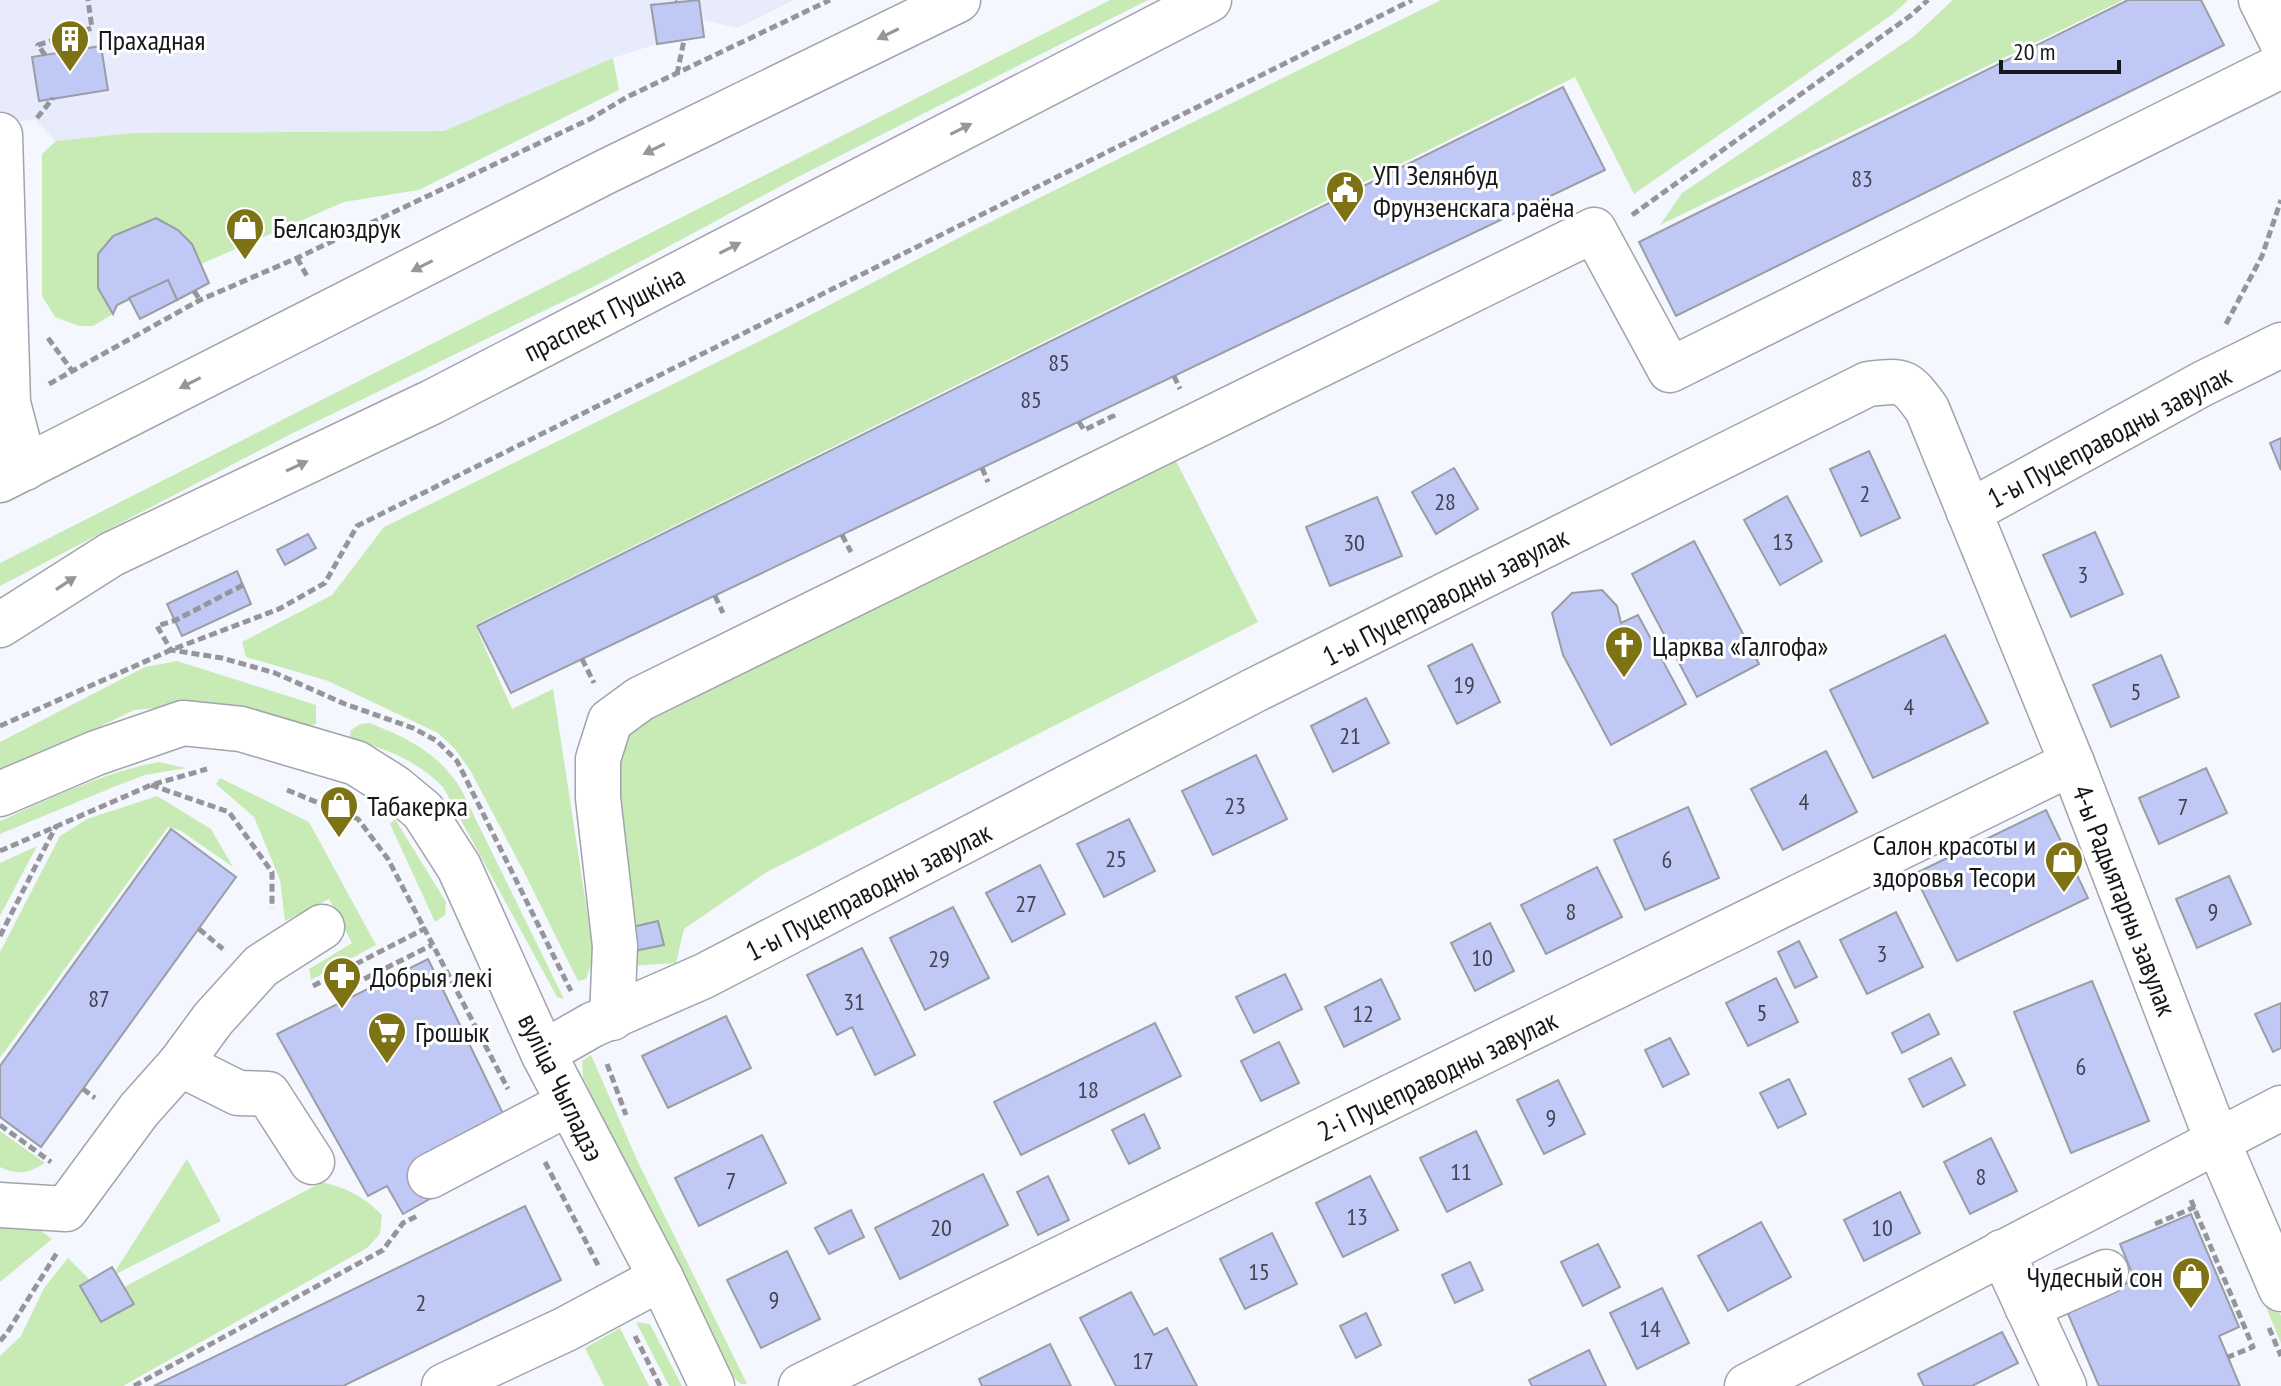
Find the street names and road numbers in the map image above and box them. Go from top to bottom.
street label: праспект Пушкіна [517,257,691,369]
street label: 1-ы Пуцеправодны завулак [1981,356,2238,516]
street label: 1-ы Пуцеправодны завулак [1316,518,1574,674]
street label: 4-ы Радыятарны завулак [2064,779,2186,1021]
street label: 1-ы Пуцеправодны завулак [739,813,997,969]
street label: 2-і Пуцеправодны завулак [1311,1001,1563,1149]
street label: вуліца Чыгладзэ [510,1007,614,1167]

